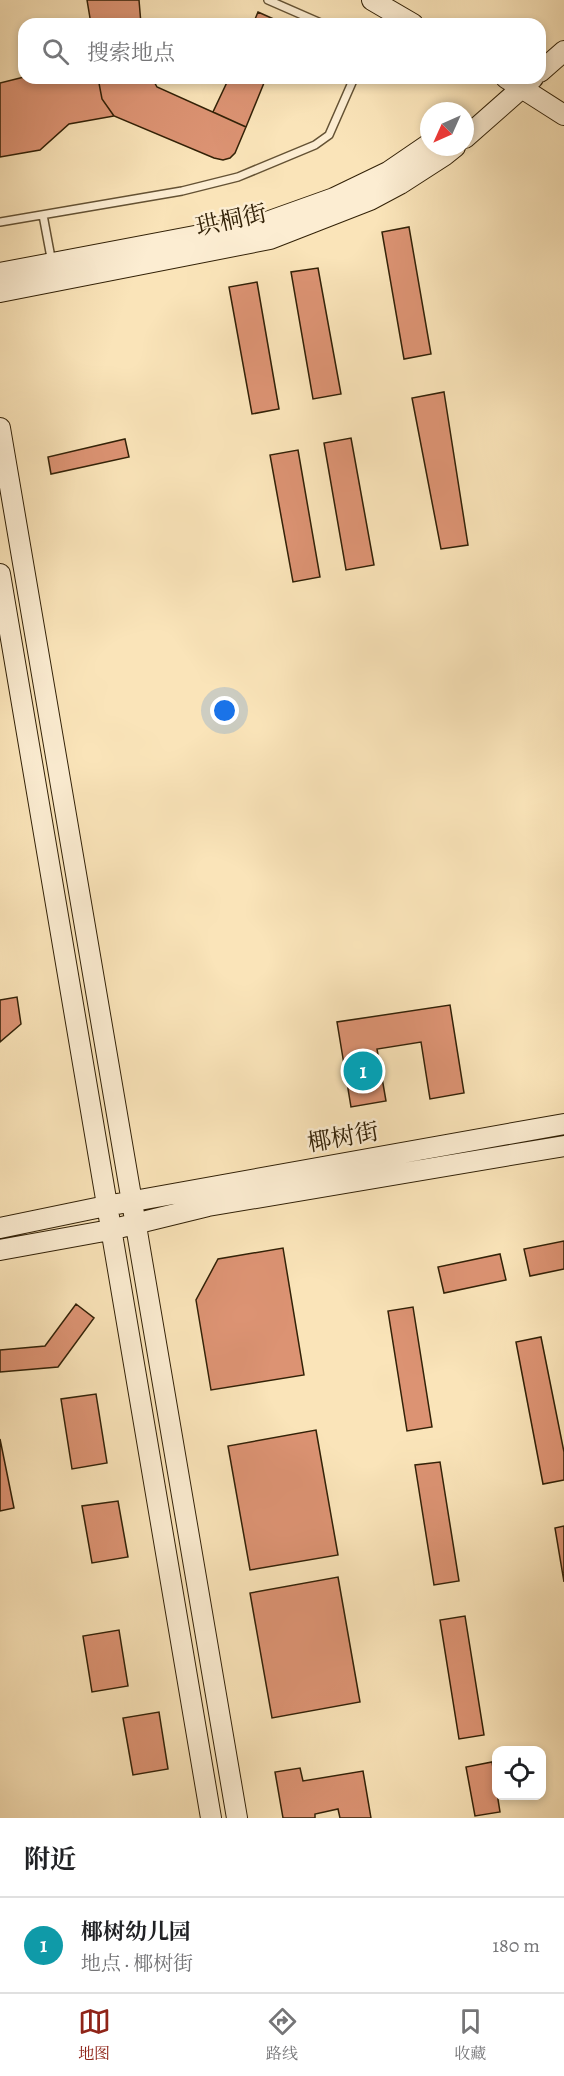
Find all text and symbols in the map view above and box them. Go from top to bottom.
search box [18,18,546,84]
icon: search [39,35,72,68]
text: 搜索地点 [87,38,175,68]
north arrow [420,102,474,156]
street label: 珙桐街 [192,197,270,243]
your location [210,696,239,725]
pin: 1 [344,1048,382,1094]
street label: 椰树街 [305,1115,381,1159]
map controls [492,1746,546,1800]
button: locate [492,1746,546,1800]
text: 附近 [24,1842,76,1877]
text: 椰树幼儿园 [81,1917,191,1947]
text: 1 [40,1932,47,1959]
text: 180 m [492,1932,540,1959]
text: 地点 · 椰树街 [81,1950,193,1977]
tab: 地图 [78,2005,111,2065]
tab: 路线 [266,2005,299,2065]
tab: 收藏 [454,2005,487,2065]

